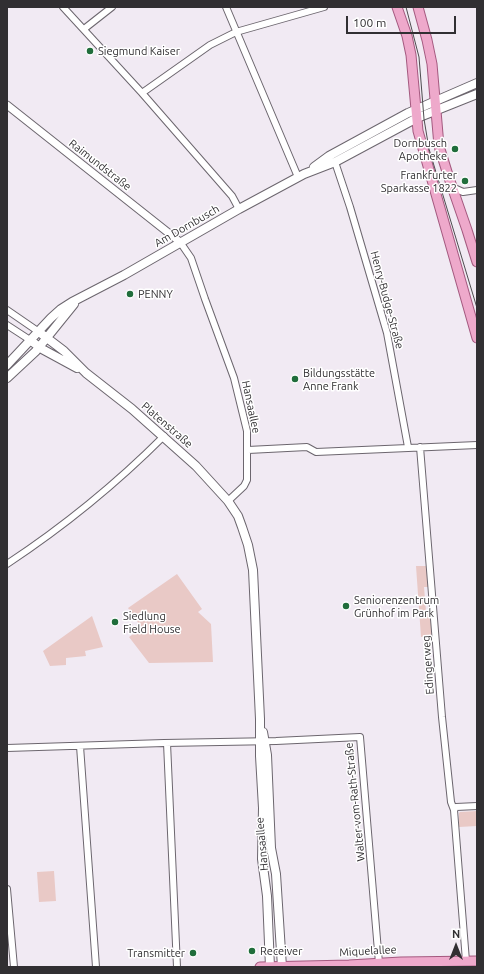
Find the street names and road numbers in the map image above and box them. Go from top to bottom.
street label: Raimundstraße [66,137,134,193]
street label: Am Dornbusch [152,202,222,250]
street label: Henry-Budge-Straße [368,250,406,350]
street label: Hansaallee [239,379,263,435]
street label: Platenstraße [139,399,195,451]
street label: Edingerweg [419,635,437,695]
street label: Walter-vom-Rath-Straße [342,742,368,862]
street label: Hansaallee [253,817,271,871]
street label: Miquelallee [339,943,397,959]

